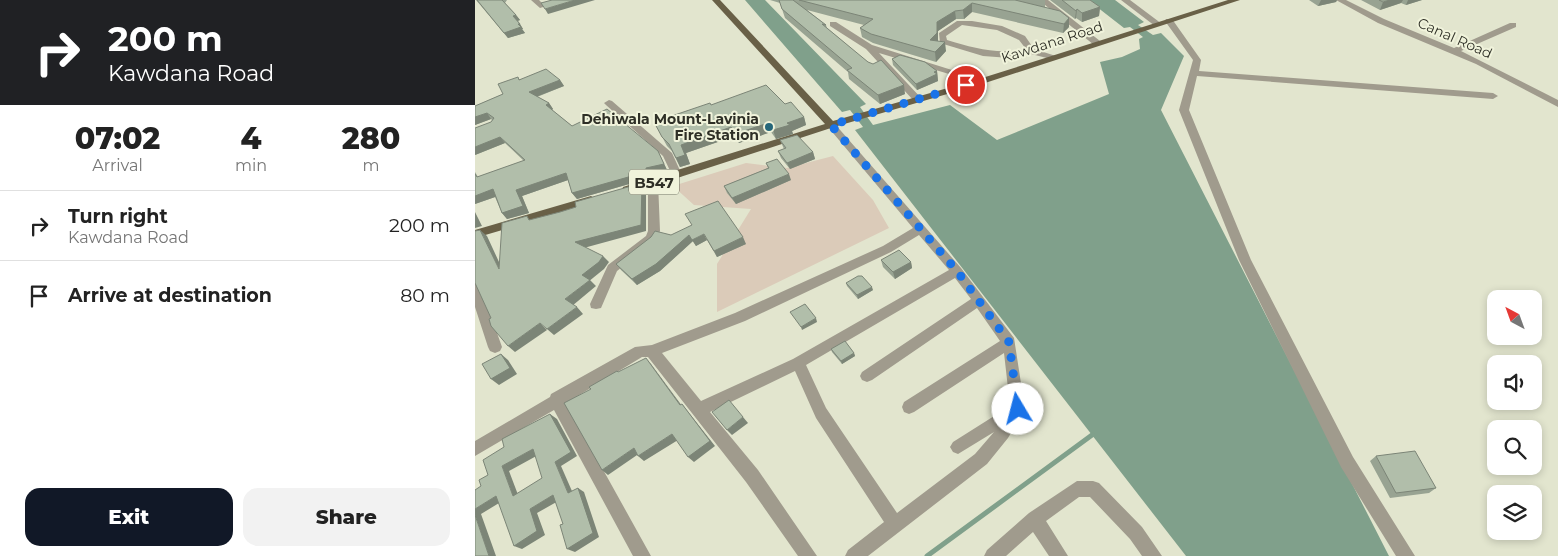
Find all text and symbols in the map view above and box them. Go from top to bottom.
street label: Canal Road [1415,14,1495,62]
text: 200 m [108,17,223,60]
street label: Kawdana Road [999,17,1105,67]
icon: right [25,20,90,85]
text: Kawdana Road [108,60,274,87]
pin [945,64,987,106]
icon: arrive [952,71,980,99]
place label: Dehiwala Mount-Lavinia Fire Station [581,110,759,144]
text: 07:02 [75,120,160,157]
text: 4 [241,120,262,157]
text: 280 [342,120,400,157]
marker: Dehiwala Mount-Lavinia Fire Station [763,121,775,133]
text: Arrival [92,156,143,175]
text: min [235,156,267,175]
text: m [363,156,380,175]
road number: B547 [629,170,679,194]
text: Turn right [68,205,168,228]
icon: right [25,212,53,240]
text: 200 m [389,214,450,237]
text: Kawdana Road [68,228,189,247]
icon: arrive [25,282,53,310]
text: Arrive at destination [68,284,272,307]
text: 80 m [400,284,450,307]
north arrow [1487,290,1543,345]
map controls [1487,290,1542,540]
button: sound [1487,355,1542,410]
position arrow [991,382,1043,434]
button: search [1487,420,1542,475]
button: layers [1487,485,1542,540]
button: Exit [25,488,233,546]
button: Share [243,488,450,546]

